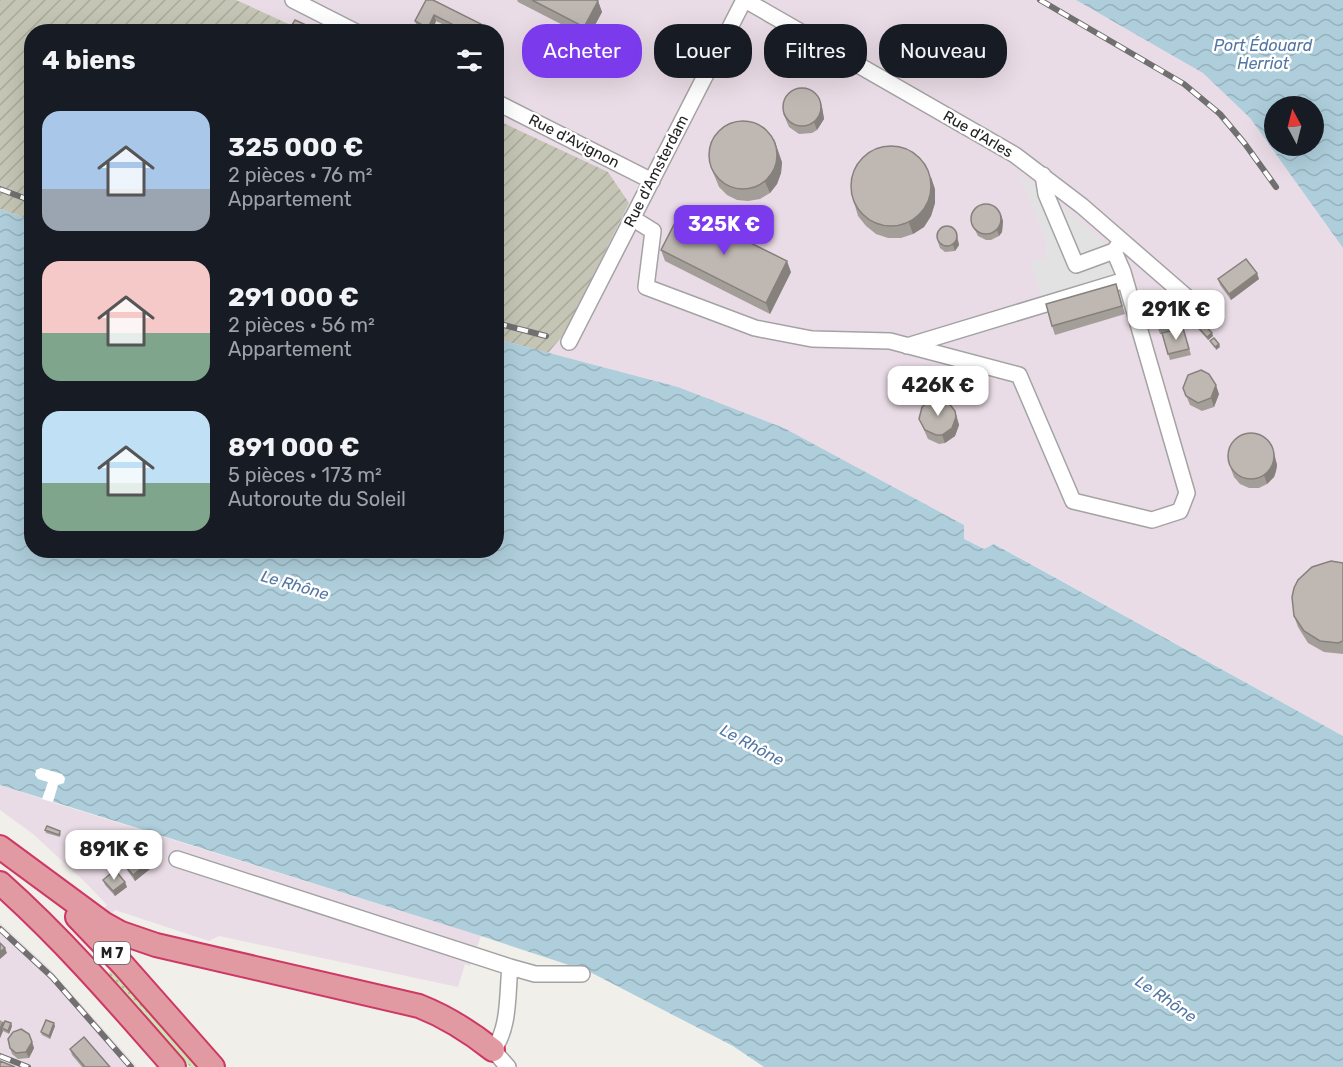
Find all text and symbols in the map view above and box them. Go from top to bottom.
chip: Acheter [522,24,642,78]
chip: Louer [654,24,752,78]
chip: Filtres [764,24,867,78]
chip: Nouveau [879,24,1007,78]
water label: Port Édouard Herriot [1214,36,1313,73]
icon: filters [453,44,486,77]
text: 4 biens [42,45,136,76]
north arrow [1264,96,1324,156]
map controls [1264,96,1324,156]
street label: Rue d'Arles [940,107,1016,161]
street label: Rue d'Avignon [526,110,622,172]
street label: Rue d'Amsterdam [620,112,692,230]
text: 325 000 € [228,132,363,163]
icon: home [90,135,162,207]
text: 2 pièces · 76 m² [228,163,373,187]
text: Appartement [228,187,352,211]
pin: 325K € [675,205,773,256]
text: 325K € [688,212,760,236]
text: 291 000 € [228,282,359,313]
icon: home [90,285,162,357]
pin: 291K € [1127,290,1225,341]
text: 291K € [1142,297,1210,321]
text: 2 pièces · 56 m² [228,313,375,337]
text: Appartement [228,337,352,361]
pin: 426K € [889,366,987,417]
text: 426K € [902,373,974,397]
text: 891 000 € [228,432,360,463]
icon: home [90,435,162,507]
text: 5 pièces · 173 m² [228,463,382,487]
text: Autoroute du Soleil [228,487,406,511]
water label: Le Rhône [259,566,331,604]
water label: Le Rhône [717,720,787,770]
pin: 891K € [65,830,163,881]
text: 891K € [79,837,149,861]
road number: M 7 [94,942,130,964]
water label: Le Rhône [1132,972,1200,1026]

